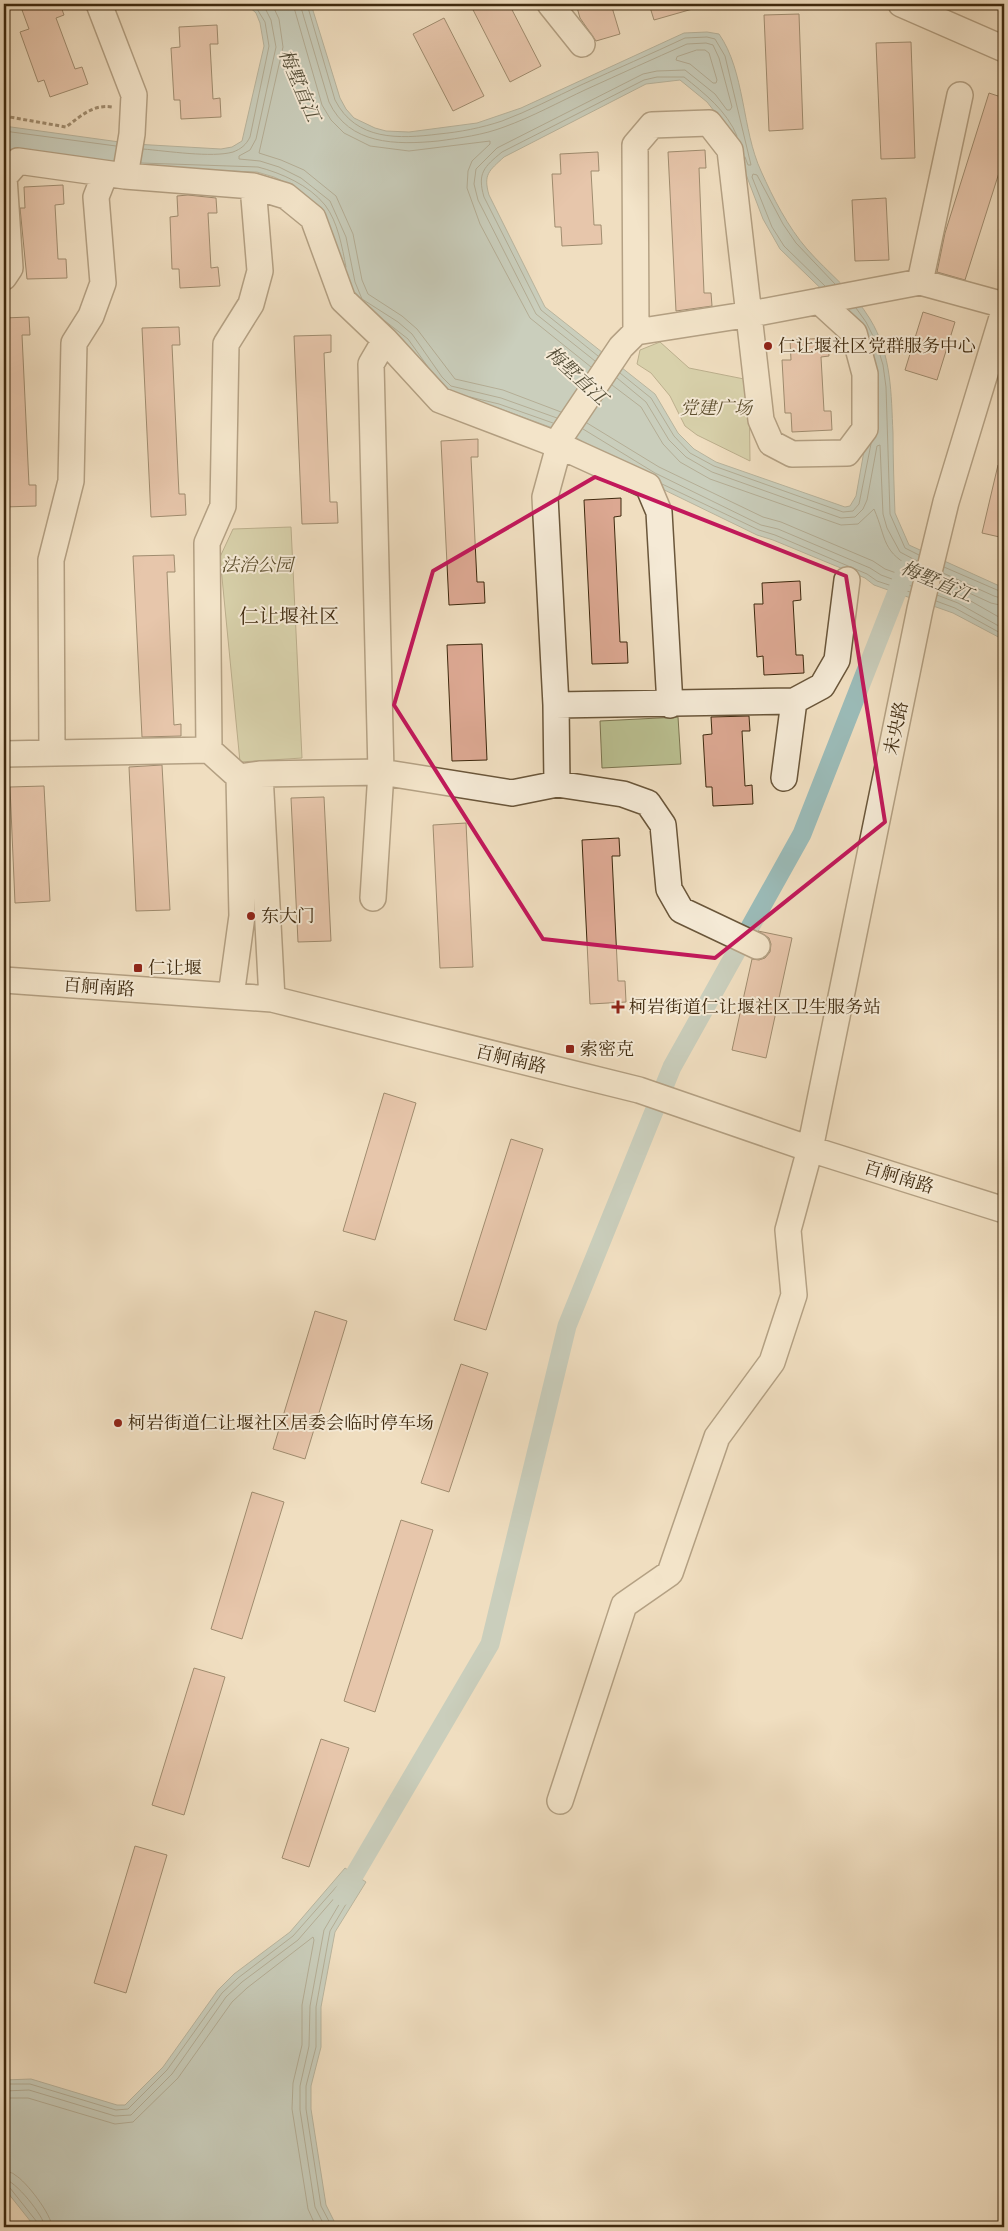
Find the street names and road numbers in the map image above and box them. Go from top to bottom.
street label: 未央路 [880,699,916,758]
street label: 百舸南路 [62,974,136,1004]
street label: 百舸南路 [473,1040,549,1082]
street label: 百舸南路 [860,1156,937,1202]

